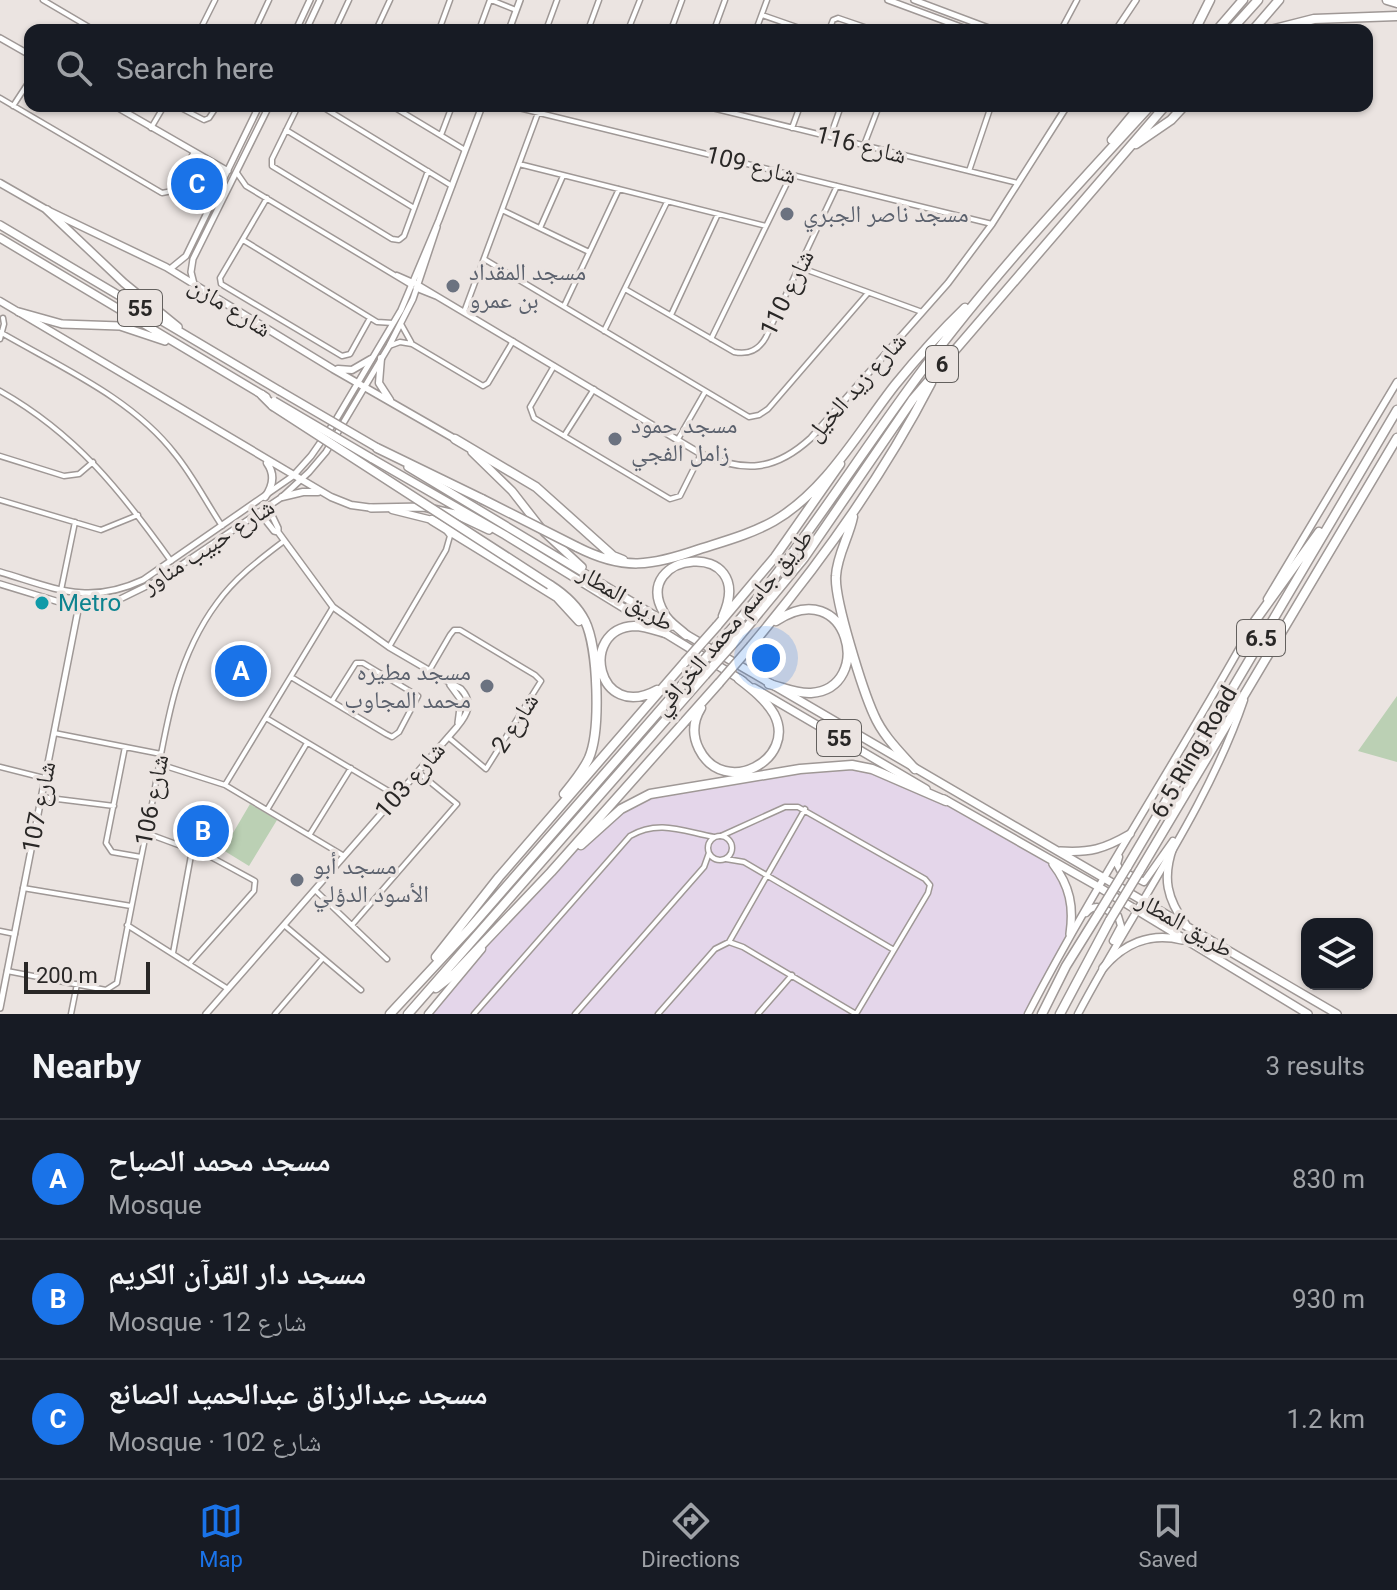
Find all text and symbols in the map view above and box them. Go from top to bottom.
search box [24,24,1373,112]
icon: search [52,46,96,90]
text: Search here [116,51,274,86]
street label: شارع 116 [813,120,909,171]
street label: شارع 109 [703,140,799,191]
pin: C [171,154,223,214]
place label: مسجد ناصر الجبري [803,200,969,233]
marker: مسجد ناصر الجبري [778,205,796,223]
street label: شارع 110 [754,245,821,341]
place label: مسجد المقداد بن عمرو [469,258,586,314]
street label: شارع مازن [183,271,276,344]
marker: مسجد المقداد بن عمرو [444,277,462,295]
road number: 55 [118,290,162,326]
street label: شارع زيد الخيل [800,327,913,448]
road number: 6 [926,346,958,382]
place label: مسجد حمود زامل الفجي [631,411,738,472]
marker: مسجد حمود زامل الفجي [606,430,624,448]
street label: شارع حبيب مناور [136,493,280,601]
street label: طريق جاسم محمد الخرافي [647,523,823,724]
street label: طريق المطار [572,558,679,637]
place label: Metro [58,589,121,617]
marker: Metro [33,594,51,612]
road number: 6.5 [1237,620,1285,656]
your location [746,638,786,678]
pin: A [215,641,267,701]
place label: مسجد مطيره محمد المجاوب [344,658,471,714]
marker: مسجد مطيره محمد المجاوب [478,677,496,695]
street label: 6.5 Ring Road [1145,681,1243,823]
street label: شارع 2 [486,688,545,758]
road number: 55 [817,720,861,756]
street label: شارع 103 [369,736,452,825]
street label: شارع 106 [129,752,176,848]
street label: شارع 107 [16,759,63,855]
pin: B [177,801,229,861]
place label: مسجد أبو الأسود الدؤلي [313,852,429,913]
marker: مسجد أبو الأسود الدؤلي [288,871,306,889]
street label: طريق المطار [1131,886,1238,964]
map controls [1301,918,1373,990]
button: layers [1301,918,1373,990]
scale bar [24,958,150,994]
text: 200 m [36,963,98,988]
text: Nearby [32,1046,141,1086]
text: 3 results [1266,1051,1365,1081]
text: مسجد محمد الصباح [108,1143,331,1178]
text: A [49,1164,67,1194]
text: 830 m [1292,1164,1365,1194]
text: Mosque [108,1190,202,1220]
text: مسجد دار القرآن الكريم [108,1256,366,1291]
text: B [50,1284,66,1314]
text: 930 m [1292,1284,1365,1314]
text: Mosque · شارع 12 [108,1307,307,1337]
text: مسجد عبدالرزاق عبدالحميد الصانع [108,1376,488,1411]
text: C [49,1404,67,1434]
text: 1.2 km [1286,1404,1365,1434]
text: Mosque · شارع 102 [108,1427,321,1457]
tab: Map [199,1499,243,1572]
tab: Directions [641,1499,740,1572]
tab: Saved [1138,1499,1198,1572]

